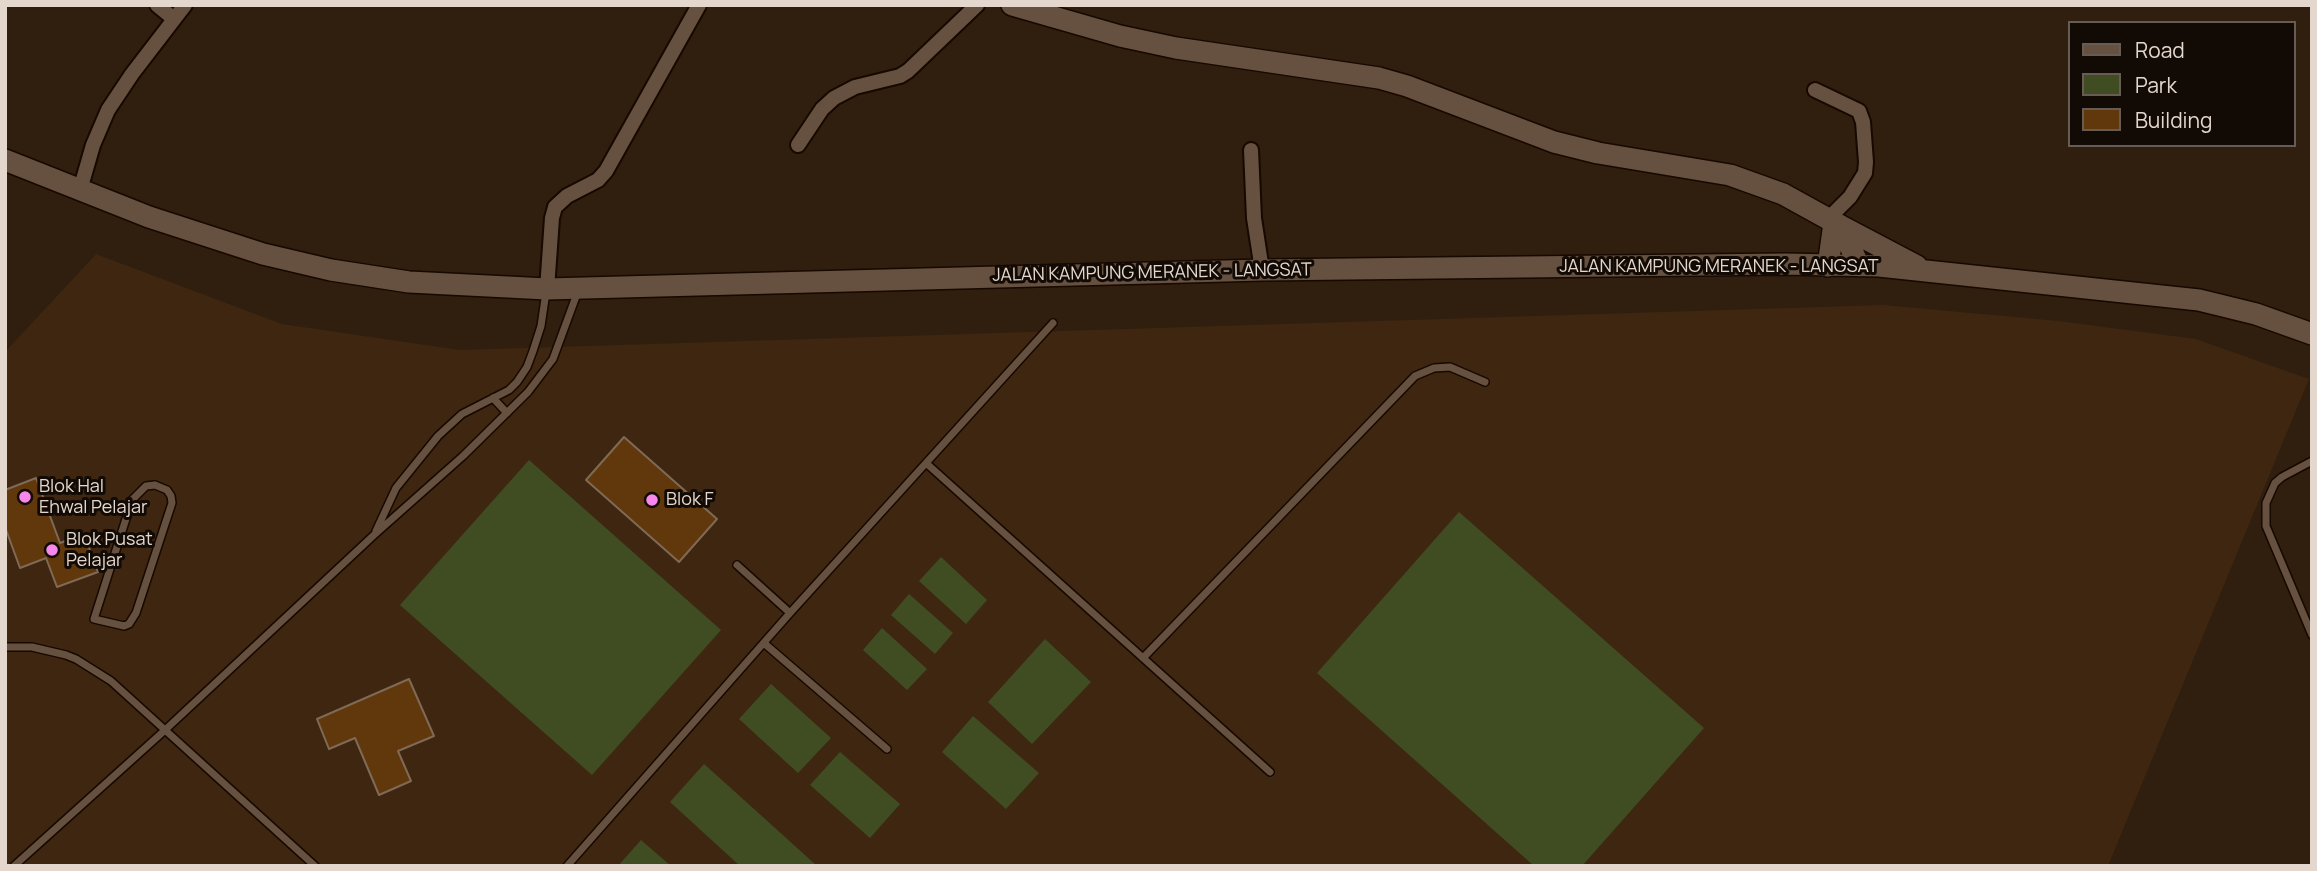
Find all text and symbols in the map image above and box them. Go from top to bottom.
legend [2068,21,2296,147]
text: Road [2135,36,2185,64]
text: Park [2135,71,2177,99]
text: Building [2135,106,2212,134]
street label: JALAN KAMPUNG MERANEK - LANGSAT [1559,256,1879,278]
street label: JALAN KAMPUNG MERANEK - LANGSAT [992,259,1312,287]
place label: Blok Hal Ehwal Pelajar [39,476,148,518]
marker: Blok Hal Ehwal Pelajar [17,489,33,505]
place label: Blok F [666,489,713,511]
marker: Blok F [644,492,660,508]
place label: Blok Pusat Pelajar [66,529,153,572]
marker: Blok Pusat Pelajar [44,542,60,558]

